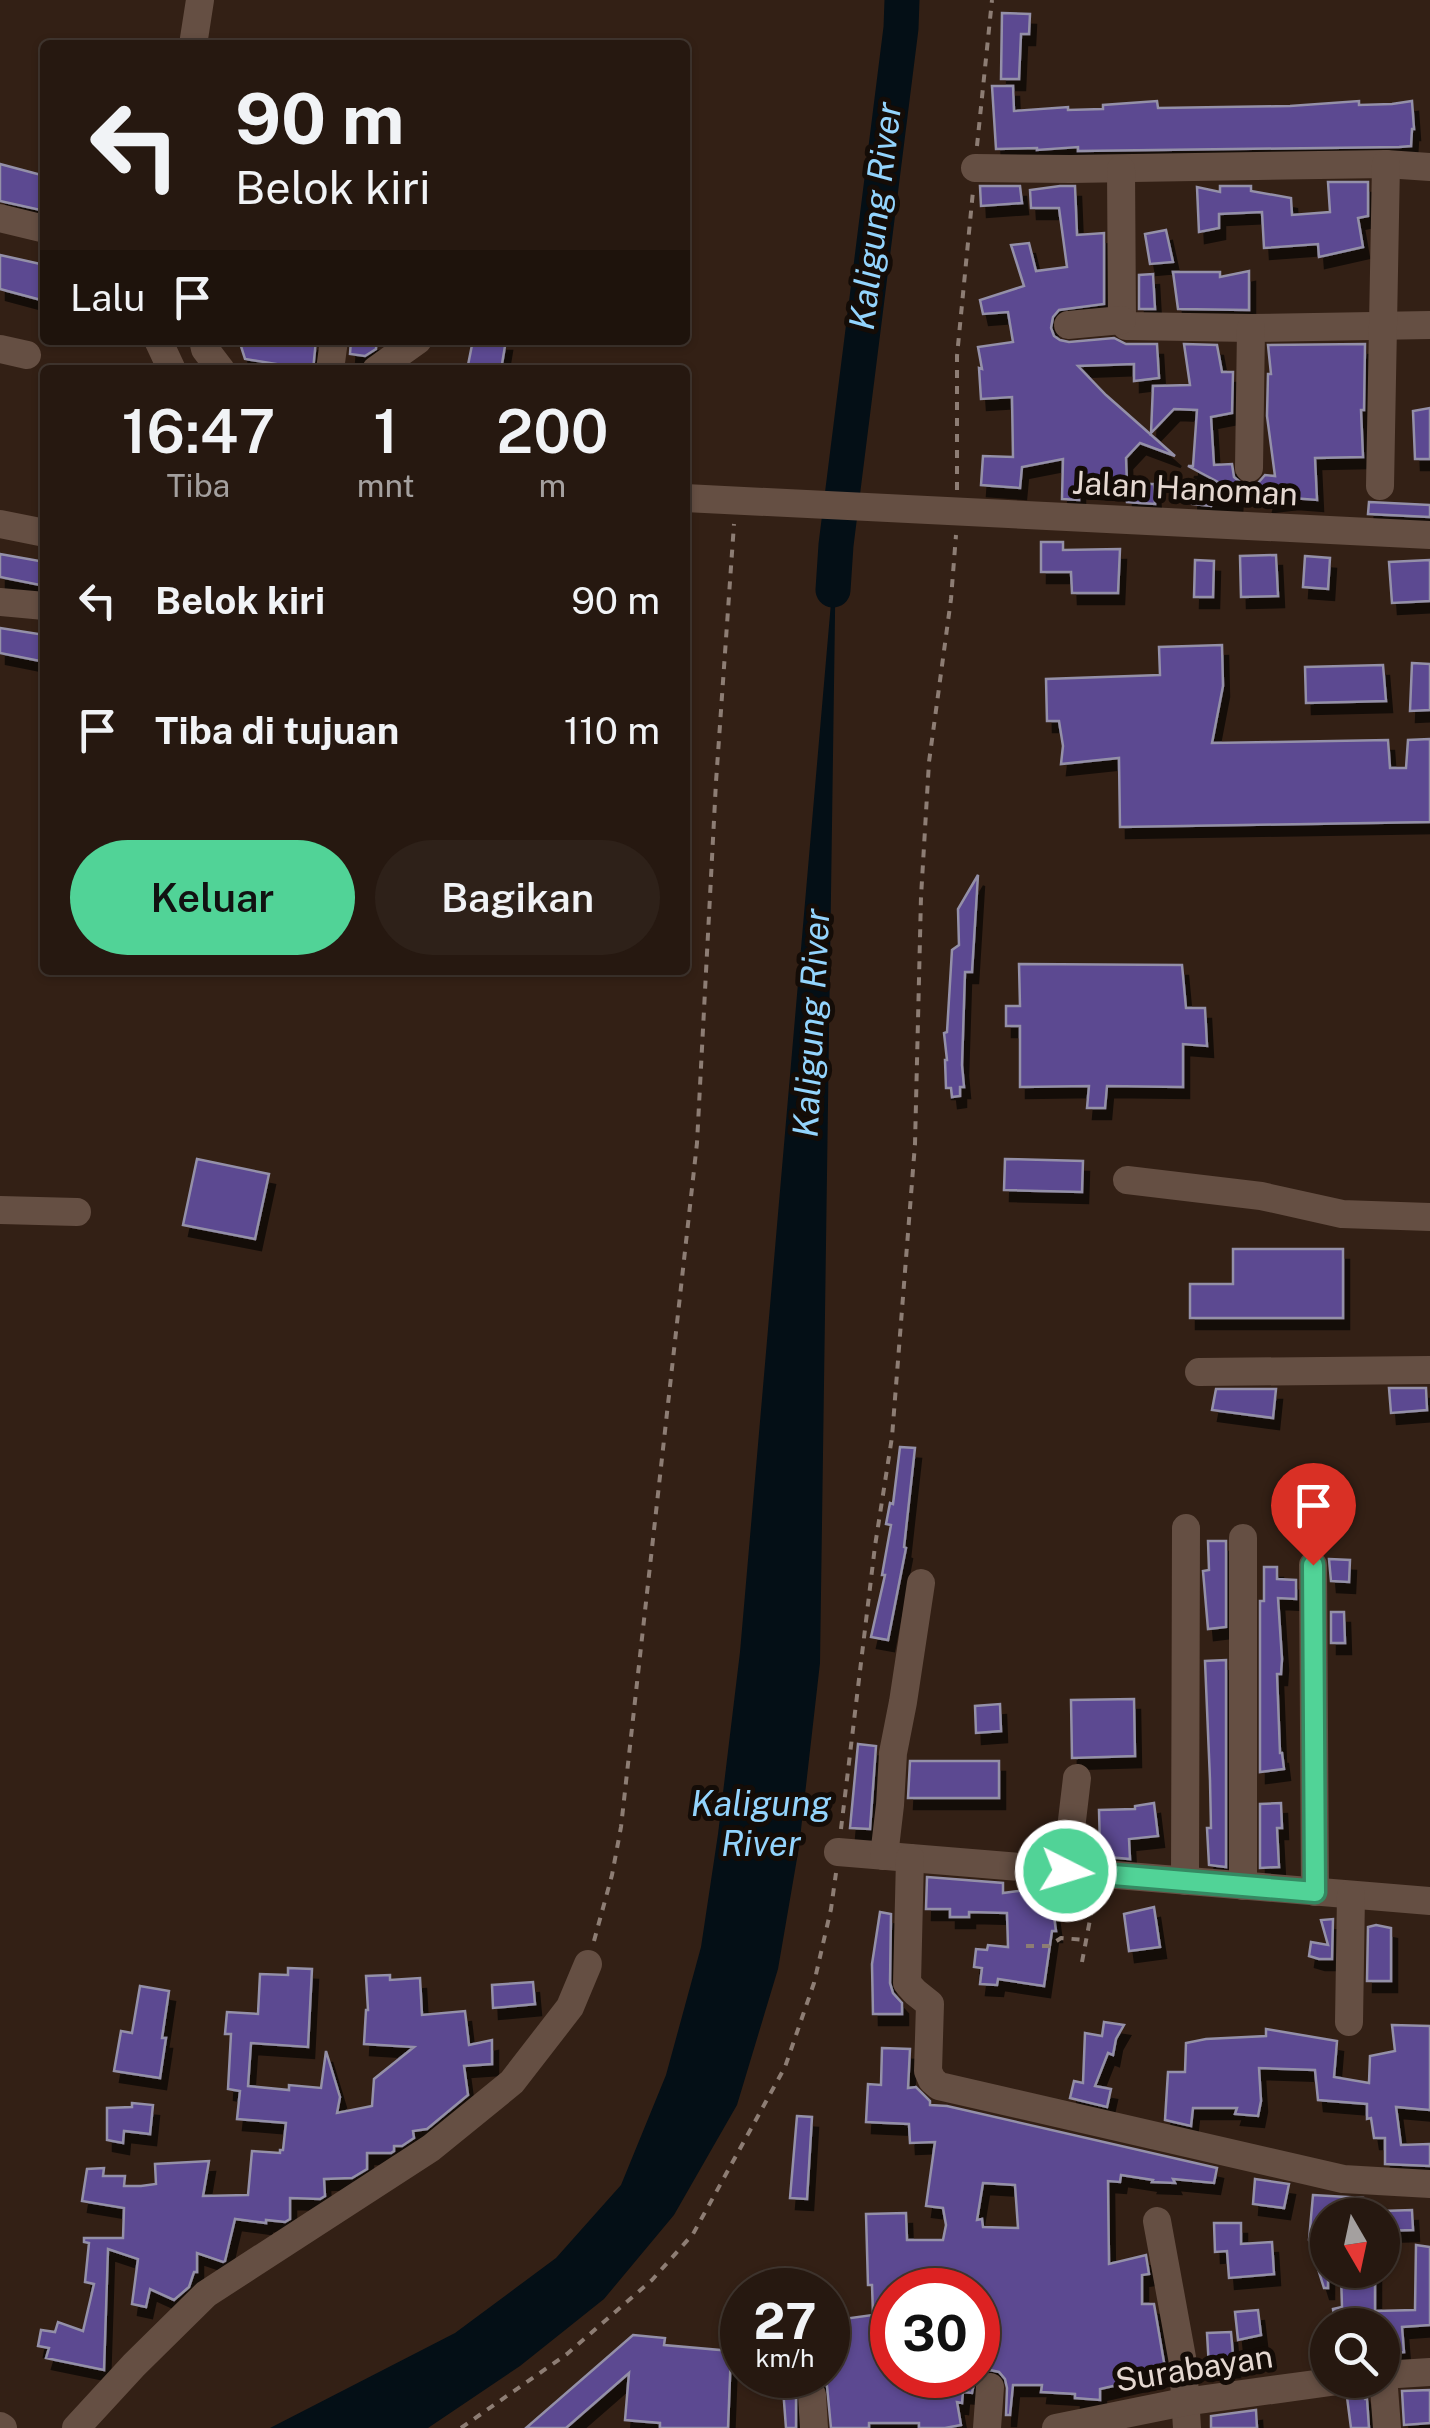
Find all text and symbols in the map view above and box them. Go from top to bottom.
text: 90 m [235,77,405,160]
icon: left [70,80,200,210]
water label: Kaligung River [841,99,909,332]
text: Belok kiri [235,161,430,214]
icon: arrive [165,270,220,325]
text: Lalu [70,275,145,320]
text: 16:47 [121,396,275,467]
text: 1 [373,396,398,467]
text: 200 [496,396,608,467]
street label: Jalan Hanoman [1071,464,1299,512]
text: Tiba [167,467,230,504]
text: mnt [357,467,415,504]
text: m [538,467,566,504]
icon: left [70,573,125,628]
text: Belok kiri [155,578,325,623]
text: 90 m [571,578,660,623]
icon: arrive [70,703,125,758]
text: Tiba di tujuan [155,708,399,753]
text: 110 m [564,708,660,753]
button: Keluar [70,840,355,955]
button: Bagikan [375,840,660,955]
water label: Kaligung River [785,907,838,1138]
pin [1271,1463,1356,1566]
icon: arrive [1286,1478,1341,1533]
water label: Kaligung River [691,1783,831,1864]
position arrow [1014,1819,1118,1923]
north arrow [1310,2198,1400,2288]
map controls [1310,2198,1400,2398]
speed limit sign: 30 [870,2268,1000,2398]
text: 27 [753,2291,817,2350]
button: search [1310,2308,1400,2398]
street label: Surabayan [1113,2337,1275,2399]
text: km/h [756,2343,814,2373]

